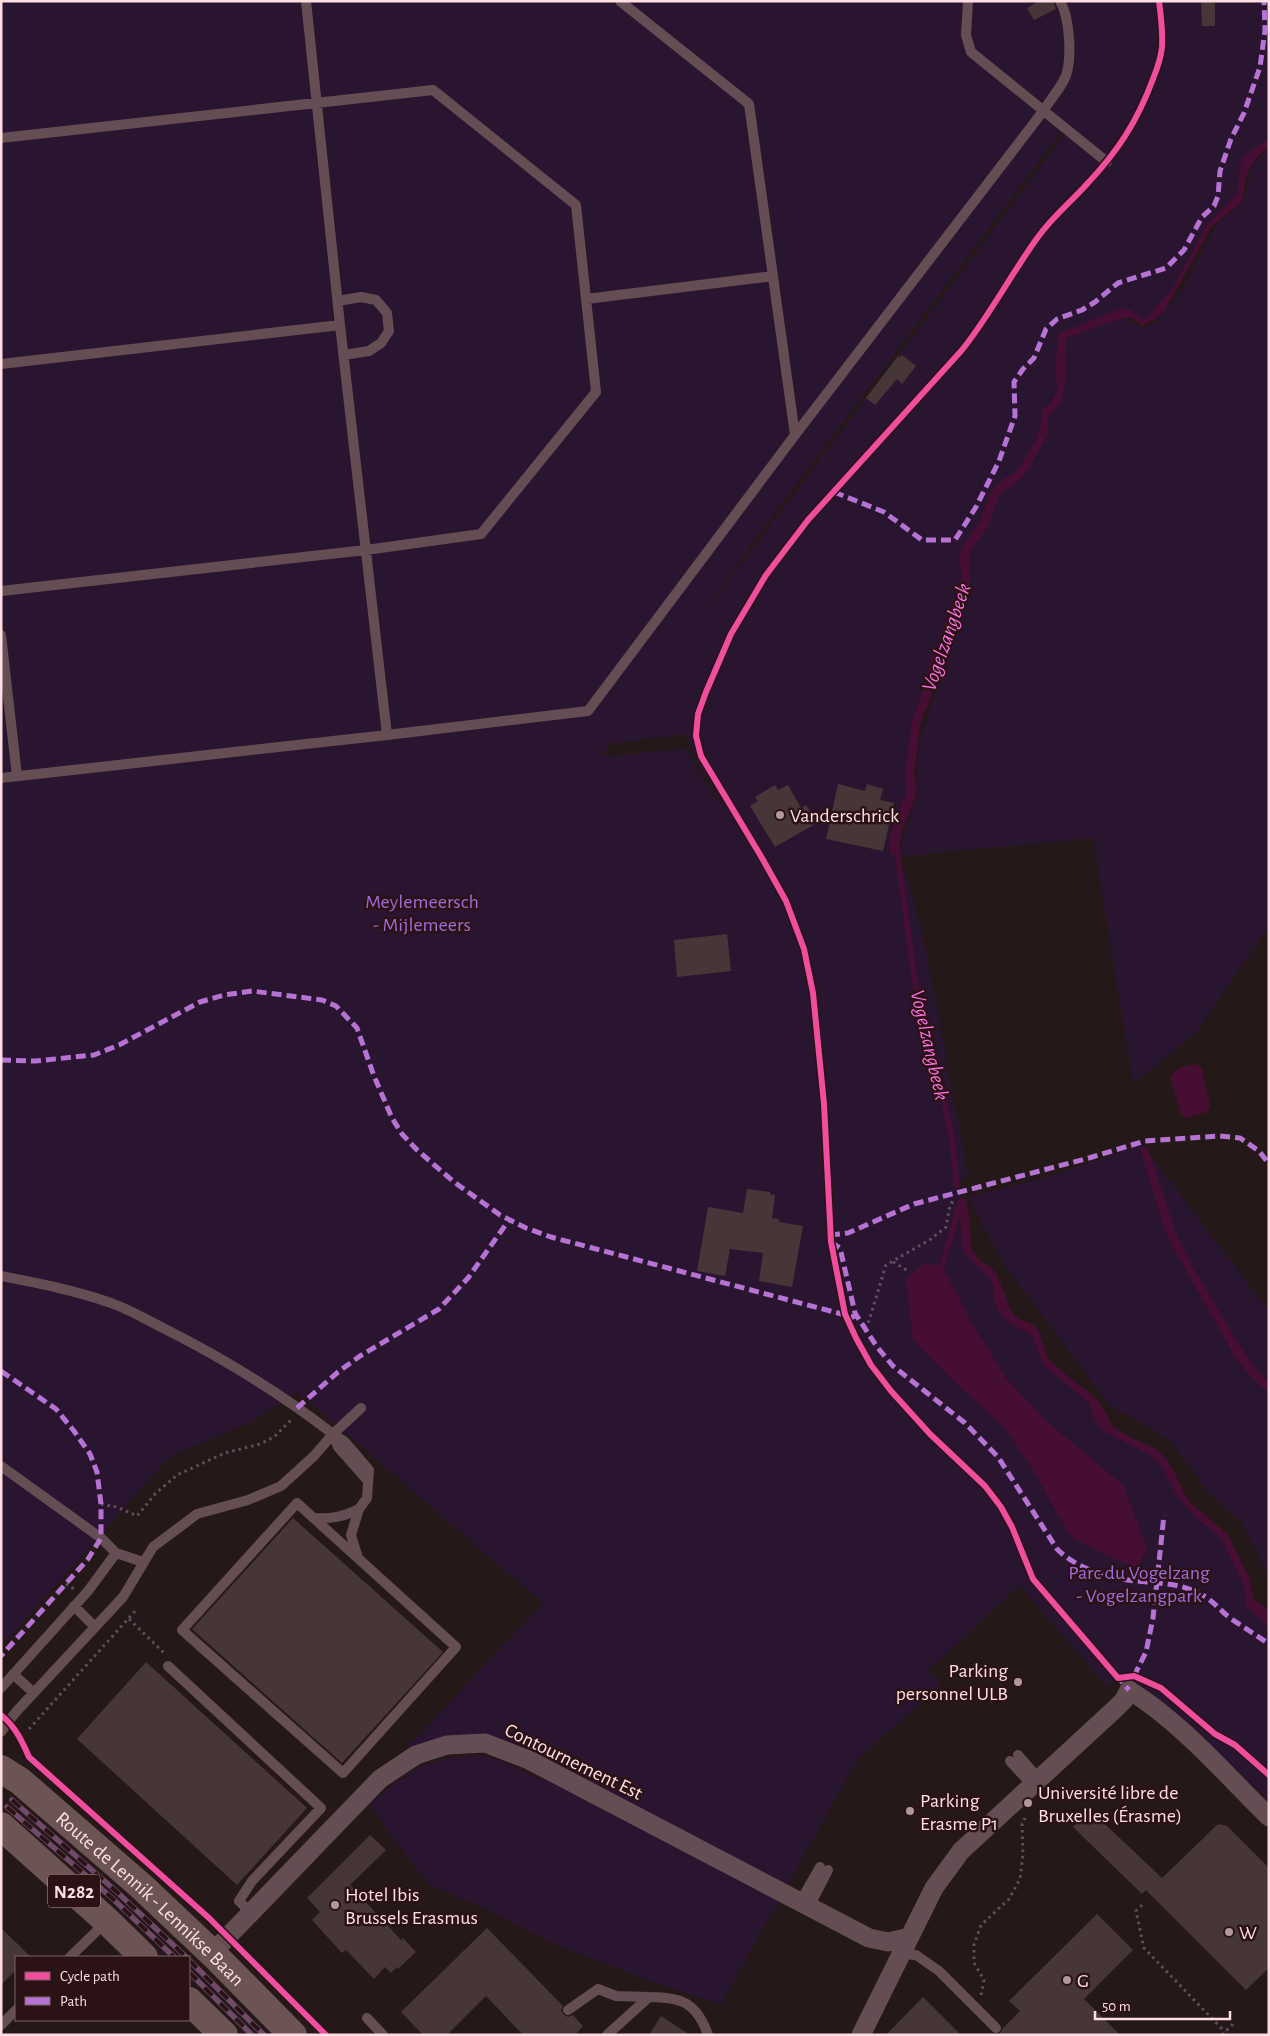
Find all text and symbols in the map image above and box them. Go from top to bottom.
water label: Vogelzangbeek [918,580,975,694]
place label: Vanderschrick [790,806,899,826]
marker: Vanderschrick [774,809,786,821]
park label: Meylemeersch - Mijlemeers [365,892,479,935]
water label: Vogelzangbeek [907,988,952,1103]
park label: Parc du Vogelzang - Vogelzangpark [1068,1563,1210,1606]
place label: Parking personnel ULB [896,1661,1008,1704]
marker: Parking personnel ULB [1012,1676,1024,1688]
street label: Contournement Est [502,1720,646,1804]
place label: Université libre de Bruxelles (Érasme) [1038,1783,1182,1826]
place label: Parking Erasme P1 [920,1791,998,1834]
marker: Université libre de Bruxelles (Érasme) [1022,1797,1034,1809]
marker: Parking Erasme P1 [904,1805,916,1817]
street label: Route de Lennik - Lennikse Baan [52,1808,248,1990]
road number: N282 [48,1874,100,1908]
place label: Hotel Ibis Brussels Erasmus [345,1885,478,1928]
marker: Hotel Ibis Brussels Erasmus [329,1899,341,1911]
place label: W [1239,1923,1257,1943]
marker: W [1223,1926,1235,1938]
legend [15,1956,190,2021]
text: Cycle path [60,1969,120,1984]
place label: G [1077,1971,1089,1991]
marker: G [1061,1974,1073,1986]
scale bar [1095,1988,1230,2020]
text: Path [60,1994,87,2009]
text: 50 m [1102,1999,1131,2014]

